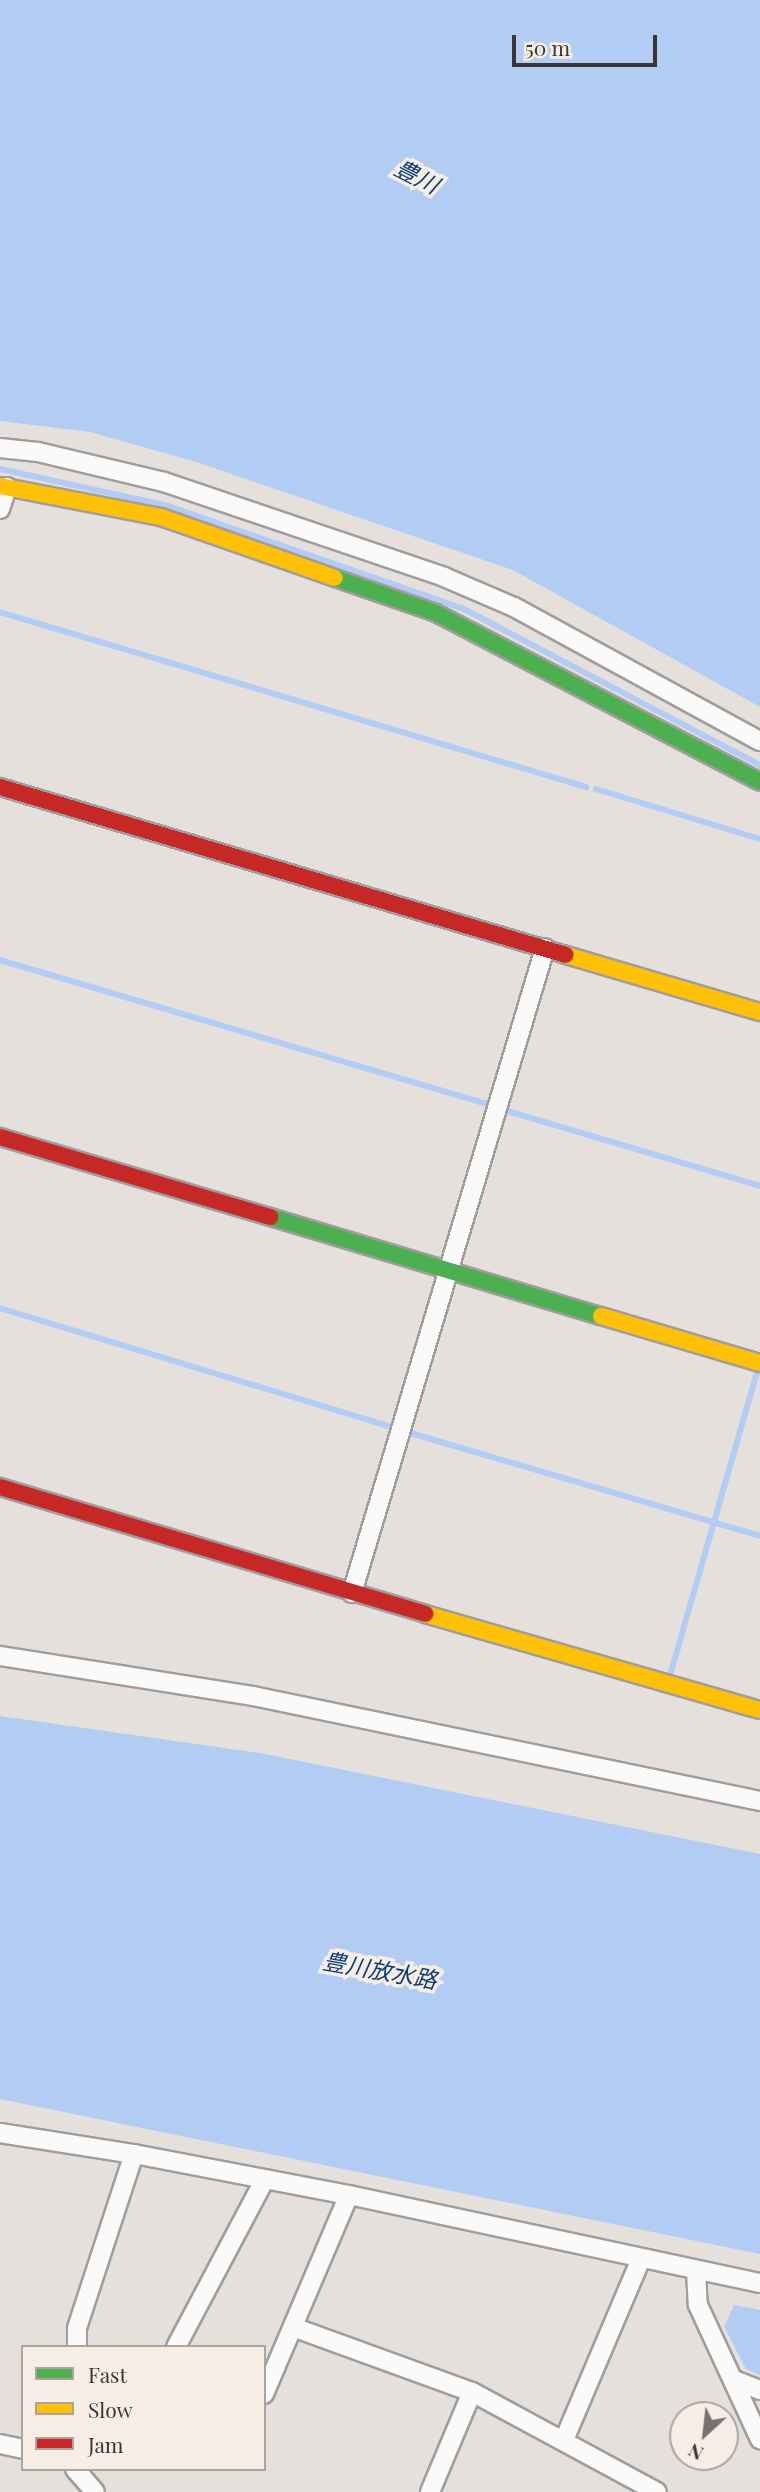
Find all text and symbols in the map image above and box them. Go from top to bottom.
scale bar [515,21,660,65]
text: 50 m [525,33,570,61]
water label: 豊川 [390,153,444,199]
water label: 豊川放水路 [321,1946,439,1994]
legend [21,2345,266,2471]
text: Fast [88,2360,127,2388]
text: Slow [88,2395,133,2423]
north arrow [669,2401,739,2471]
text: Jam [88,2430,124,2458]
text: N [683,2438,707,2468]

